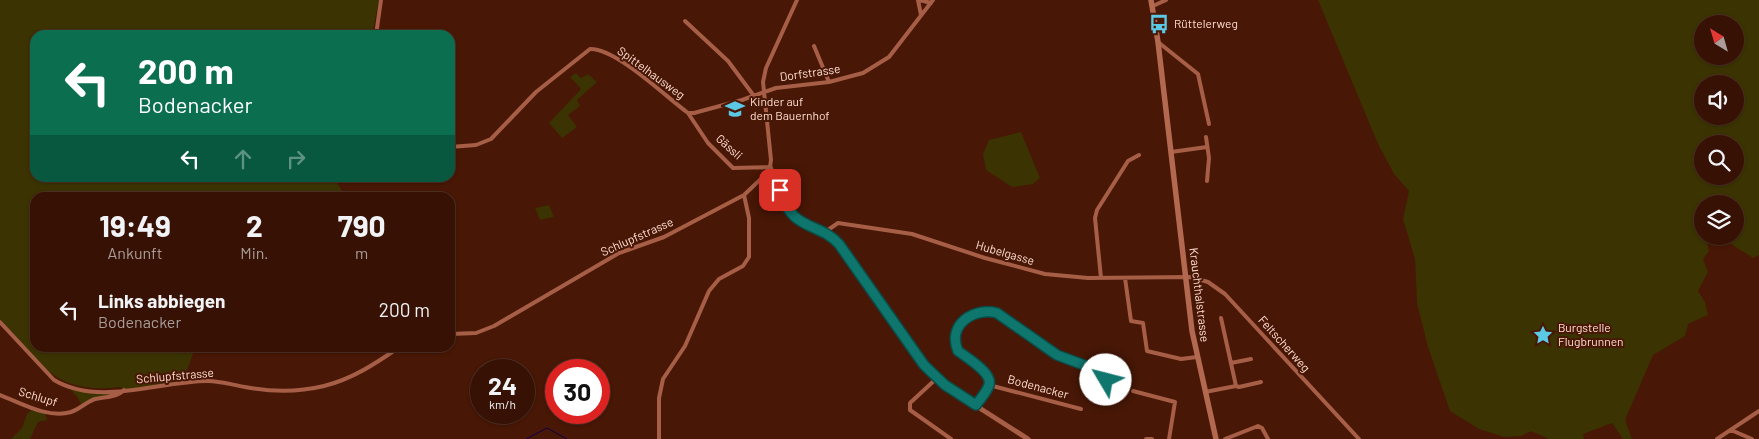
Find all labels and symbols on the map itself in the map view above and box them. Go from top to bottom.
bus stop icon: Rüttelerweg [1148,13,1170,35]
north arrow [1694,15,1744,65]
place label: Rüttelerweg [1174,16,1238,30]
street label: Spittelhausweg [615,43,688,101]
street label: Dorfstrasse [779,61,841,83]
place label: Kinder auf dem Bauernhof [750,94,830,122]
school or university icon: Kinder auf dem Bauernhof [724,98,746,120]
street label: Gässli [714,131,746,162]
pin [759,169,801,211]
street label: Schlupfstrasse [598,214,675,258]
street label: Hubelgasse [974,237,1036,267]
street label: Krauchthalstrasse [1187,247,1213,343]
street label: Feltscherweg [1256,312,1314,374]
place label: Burgstelle Flugbrunnen [1558,320,1624,348]
place icon: Burgstelle Flugbrunnen [1532,324,1554,346]
position arrow [1079,353,1131,405]
speed limit sign: 30 [545,359,610,424]
street label: Schlupfstrasse [135,365,214,385]
street label: Bodenacker [1006,371,1071,401]
street label: Schlupf [17,384,59,409]

